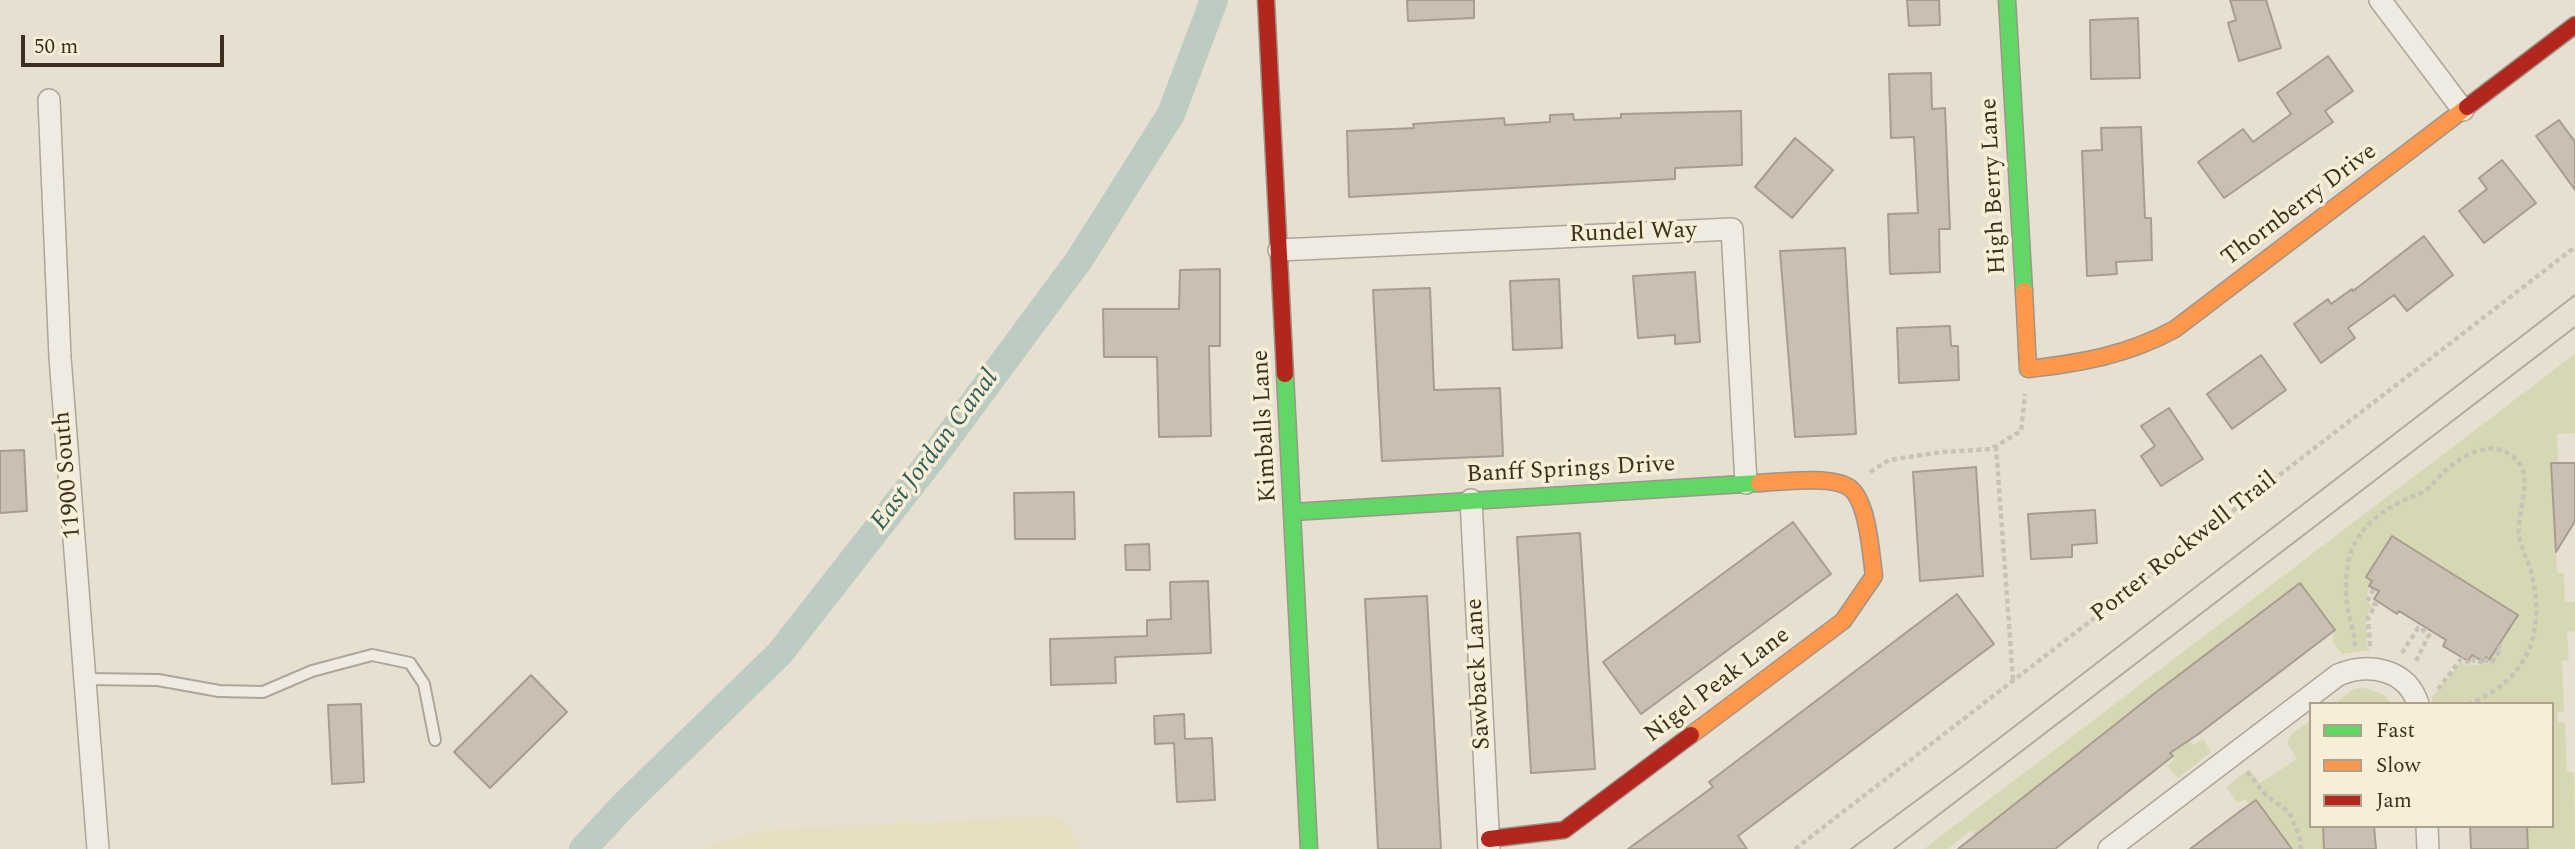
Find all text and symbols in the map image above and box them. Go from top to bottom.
scale bar [24,21,228,65]
text: 50 m [34,31,78,63]
street label: High Berry Lane [1976,97,2014,275]
street label: Thornberry Drive [2217,138,2383,274]
street label: Rundel Way [1569,217,1697,251]
street label: Kimballs Lane [1248,349,1284,503]
water label: East Jordan Canal [865,364,1007,538]
street label: 11900 South [49,410,89,540]
street label: Banff Springs Drive [1466,451,1676,491]
street label: Porter Rockwell Trail [2086,466,2284,630]
street label: Sawback Lane [1462,597,1498,751]
street label: Nigel Peak Lane [1640,622,1796,750]
legend [2309,702,2554,828]
text: Fast [2376,715,2415,747]
text: Slow [2376,750,2420,782]
text: Jam [2376,785,2412,817]

